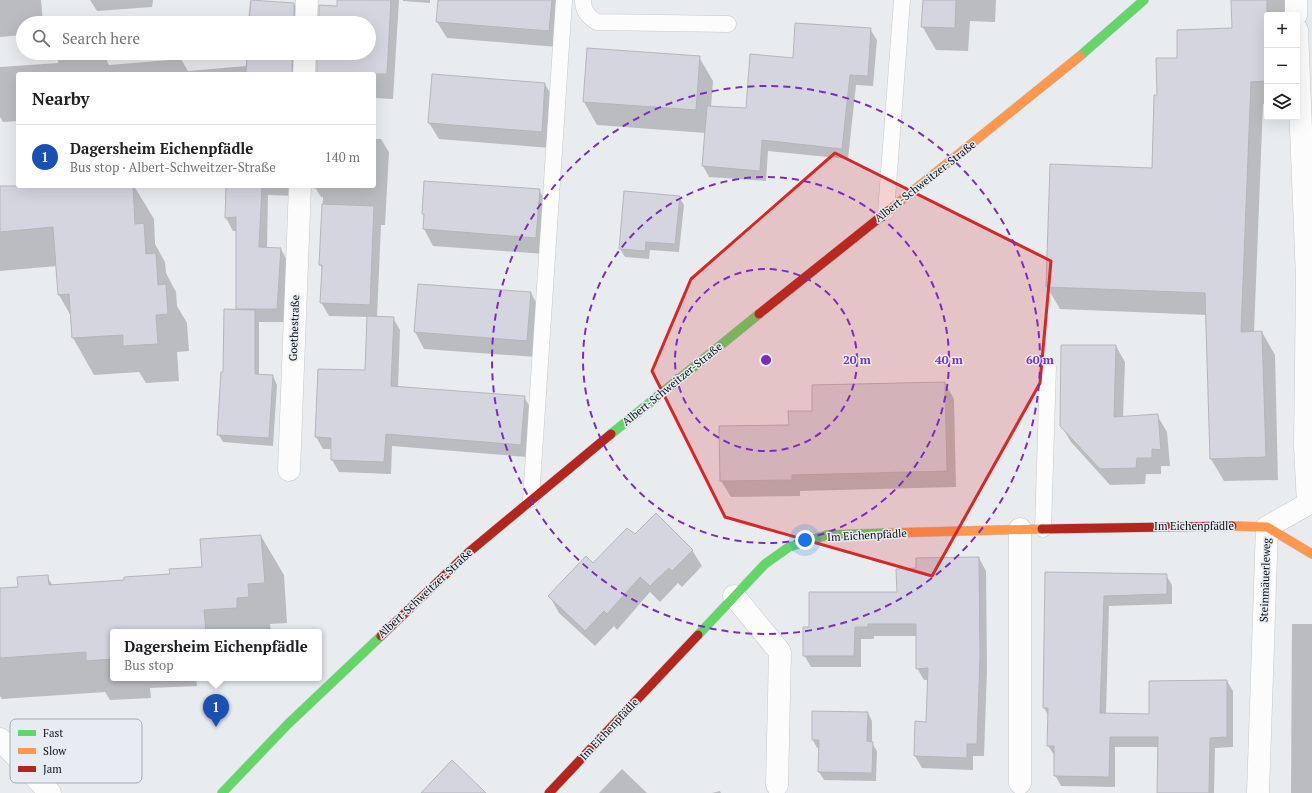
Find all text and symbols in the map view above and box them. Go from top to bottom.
map controls [1264,12,1300,120]
button: + [1264,12,1300,48]
search box [16,16,376,60]
icon: search [30,27,52,49]
text: Search here [62,28,140,48]
button: − [1264,48,1300,84]
button: layers [1264,84,1300,120]
text: Nearby [32,87,90,110]
street label: Albert-Schweitzer-Straße [872,137,979,225]
text: Dagersheim Eichenpfädle [70,138,253,158]
text: 1 [41,148,49,166]
text: 140 m [325,148,360,166]
text: Bus stop · Albert-Schweitzer-Straße [70,158,276,176]
street label: Goethestraße [286,294,302,361]
street label: Albert-Schweitzer-Straße [619,339,725,429]
text: 20 m [843,352,871,367]
text: 40 m [935,352,963,367]
text: 60 m [1026,352,1054,367]
centre of rings [759,353,773,367]
street label: Im Eichenpfädle [1154,519,1234,533]
street label: Im Eichenpfädle [827,526,908,544]
your location [795,530,815,550]
street label: Steinmäuerleweg [1257,537,1273,622]
street label: Albert-Schweitzer-Straße [375,545,476,641]
popup [110,629,322,681]
text: Dagersheim Eichenpfädle [124,636,308,656]
text: Bus stop [124,656,174,674]
pin: 1 [203,694,229,727]
street label: Im Eichenpfädle [577,695,642,763]
legend [10,719,142,783]
text: Fast [43,726,63,740]
text: Slow [43,744,67,758]
text: Jam [43,762,62,776]

